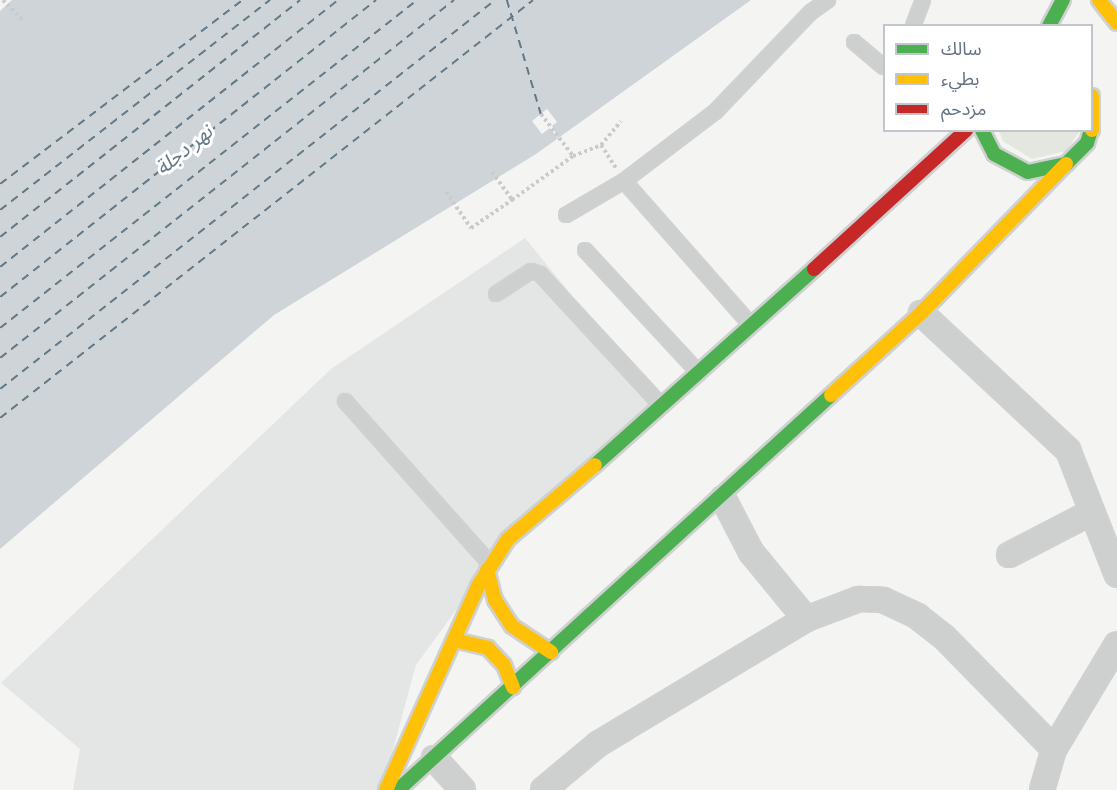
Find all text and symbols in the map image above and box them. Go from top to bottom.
legend [883,24,1093,132]
text: سالك [941,37,982,61]
text: بطيء [941,67,979,91]
text: مزدحم [941,97,986,121]
water label: نهر دجلة [151,120,217,180]

